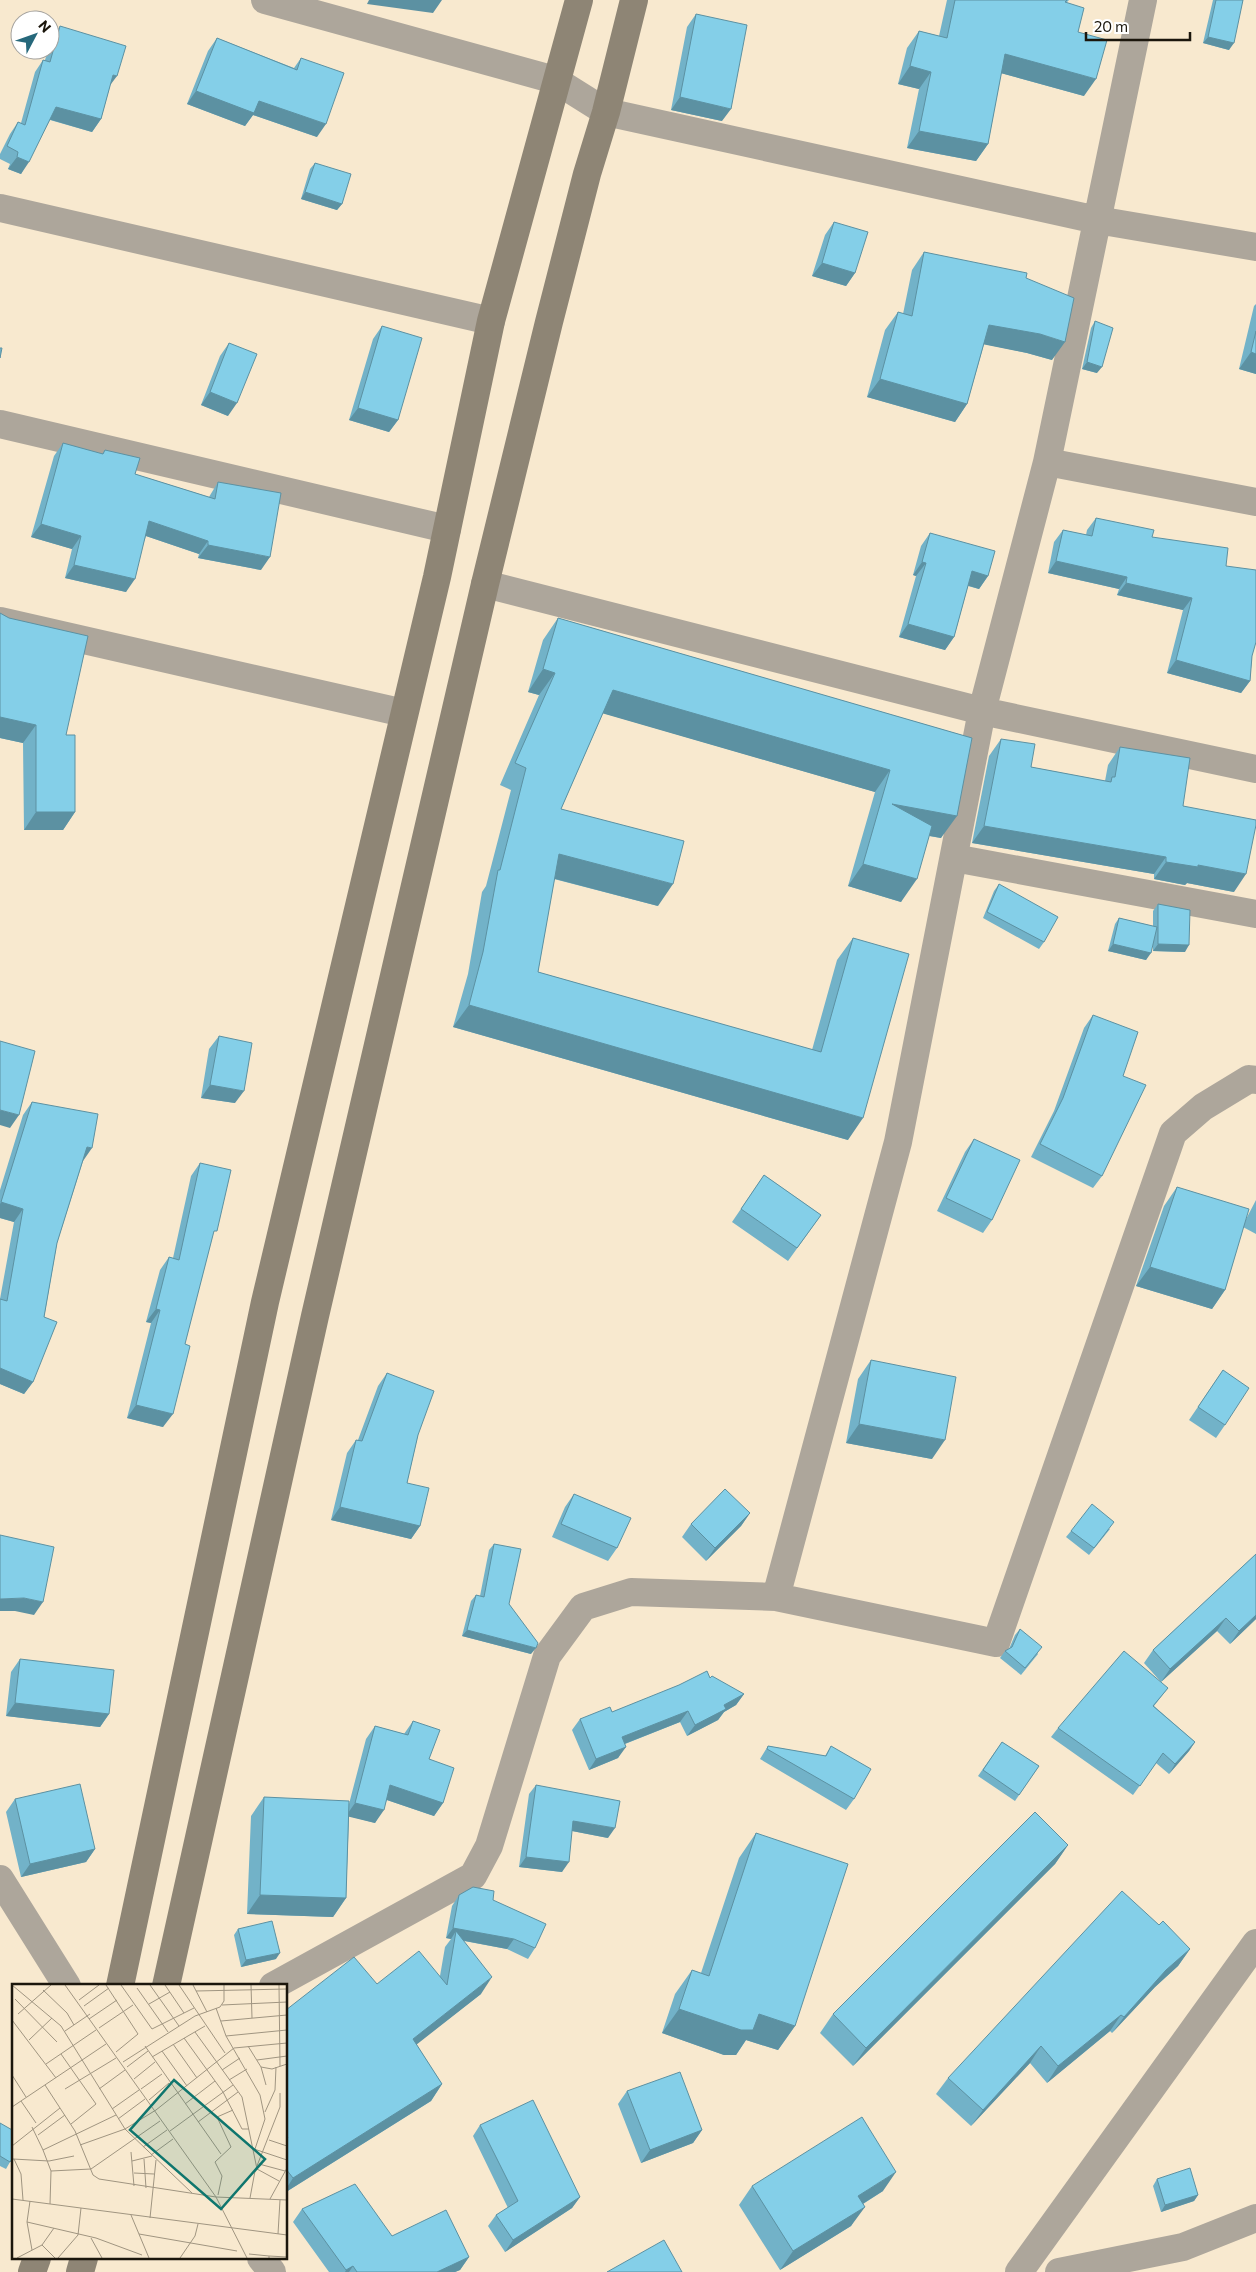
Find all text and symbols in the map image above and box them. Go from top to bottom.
north arrow [10,10,60,60]
scale bar [1086,10,1190,42]
text: N [35,17,55,36]
text: 20 m [1094,17,1128,35]
inset map [12,1984,288,2260]

